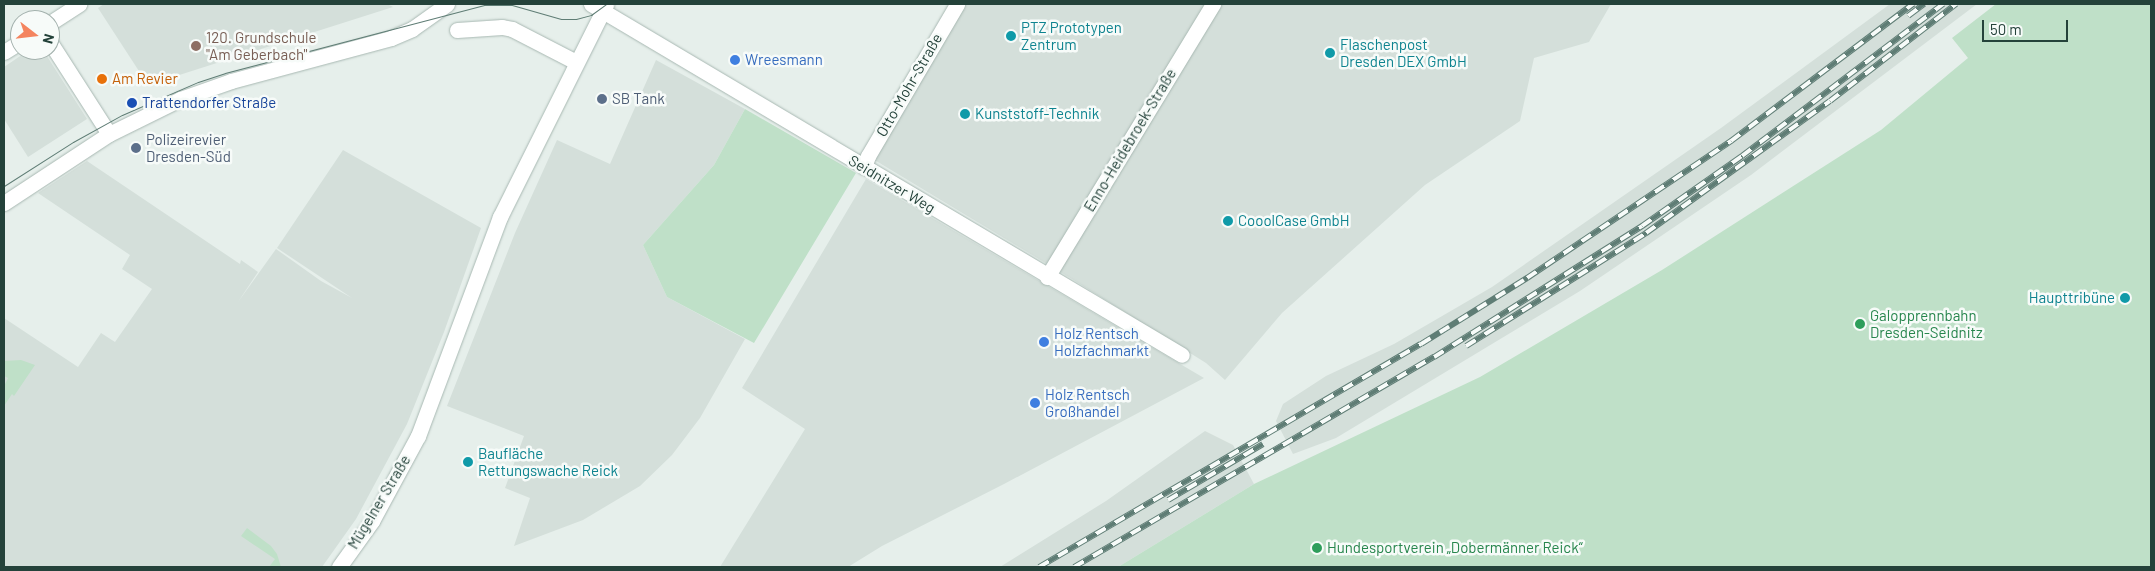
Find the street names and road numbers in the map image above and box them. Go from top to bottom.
street label: Otto-Mohr-Straße [872,30,946,140]
street label: Enno-Heidebroek-Straße [1080,65,1180,215]
street label: Seidnitzer Weg [845,151,939,217]
street label: Mügelner Straße [344,452,414,552]

